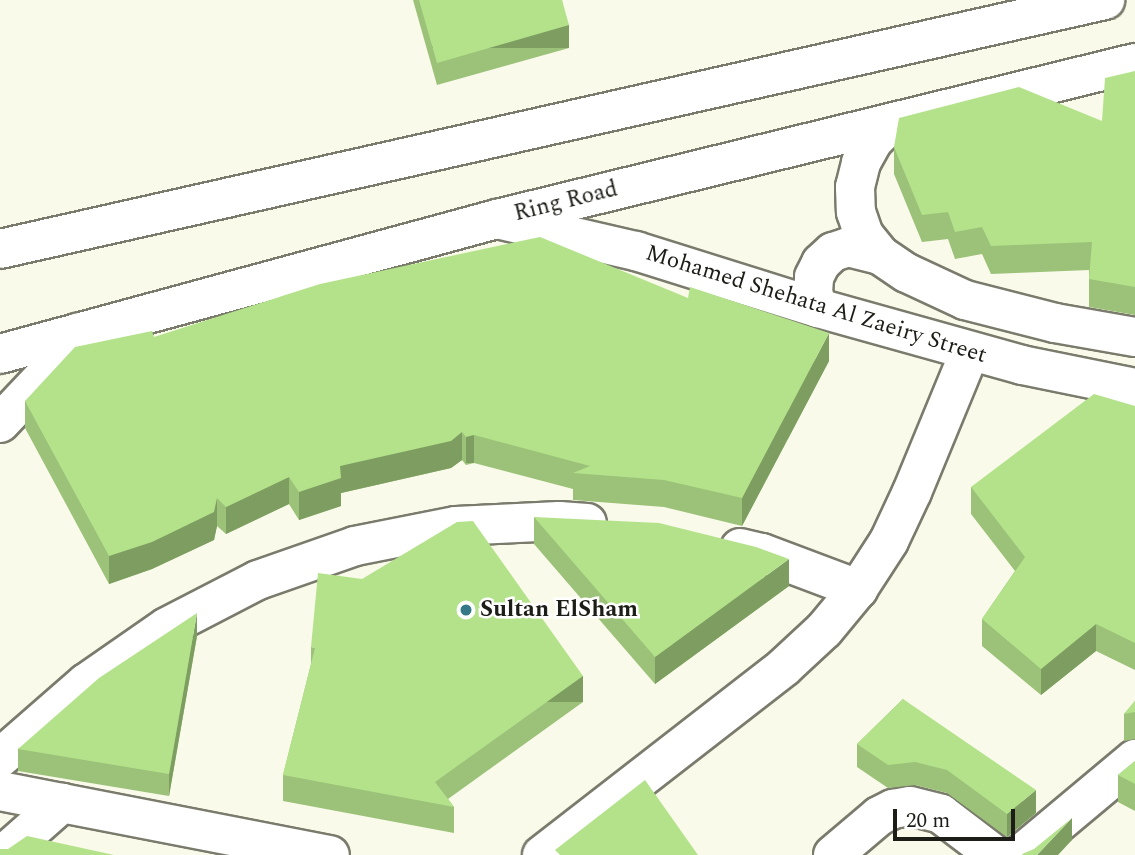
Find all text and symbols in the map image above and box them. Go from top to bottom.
street label: Ring Road [511,176,621,228]
street label: Mohamed Shehata Al Zaeiry Street [642,240,990,370]
place label: Sultan ElSham [480,596,638,624]
marker: Sultan ElSham [458,602,474,618]
scale bar [897,796,1020,840]
text: 20 m [906,805,950,837]

